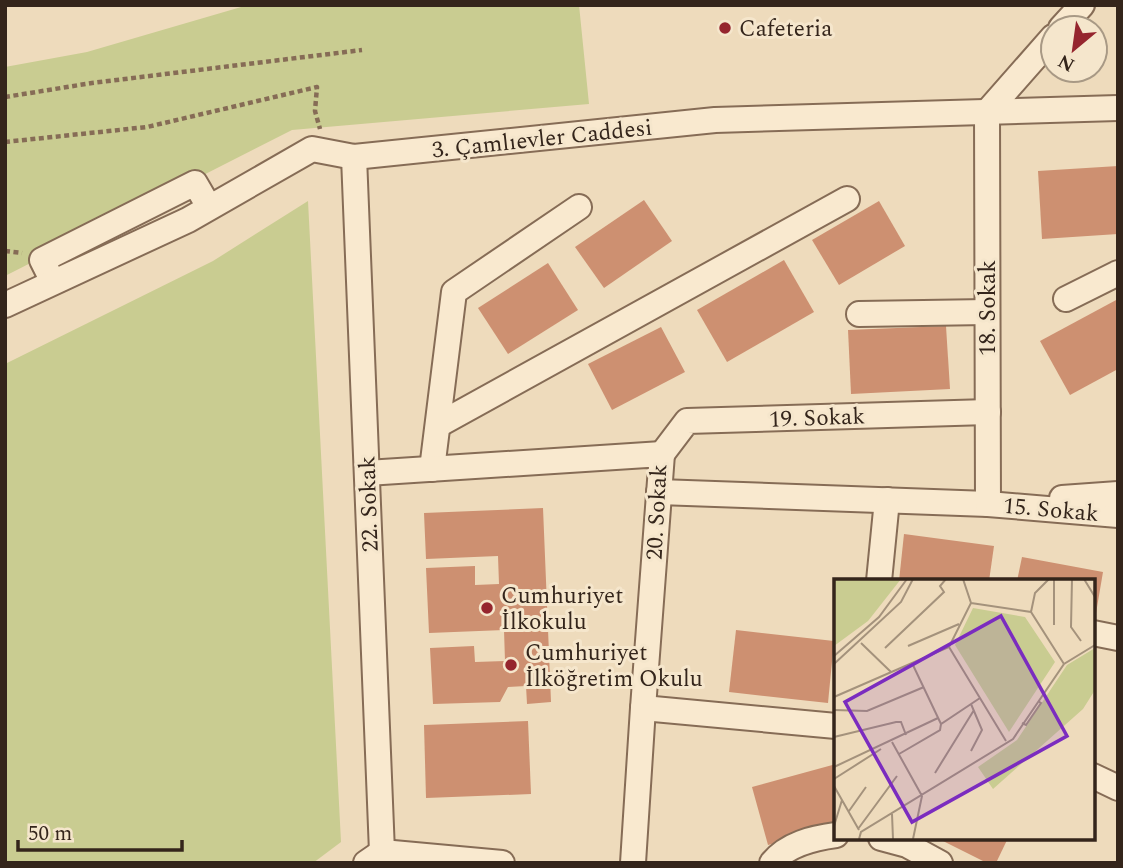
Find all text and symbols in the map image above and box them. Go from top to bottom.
place label: Cafeteria [739,12,833,47]
north arrow [1039,14,1109,84]
marker: Cafeteria [717,20,733,36]
text: N [1053,46,1080,79]
street label: 3. Çamlıevler Caddesi [430,111,654,168]
street label: 18. Sokak [971,260,1006,356]
street label: 19. Sokak [768,399,866,438]
street label: 22. Sokak [350,455,389,553]
street label: 20. Sokak [638,463,677,561]
street label: 15. Sokak [1001,489,1100,532]
place label: Cumhuriyet İlkokulu [501,579,623,640]
inset map [834,579,1095,840]
marker: Cumhuriyet İlkokulu [479,600,495,616]
place label: Cumhuriyet İlköğretim Okulu [525,636,703,697]
marker: Cumhuriyet İlköğretim Okulu [503,657,519,673]
scale bar [18,808,182,852]
text: 50 m [28,818,72,850]

